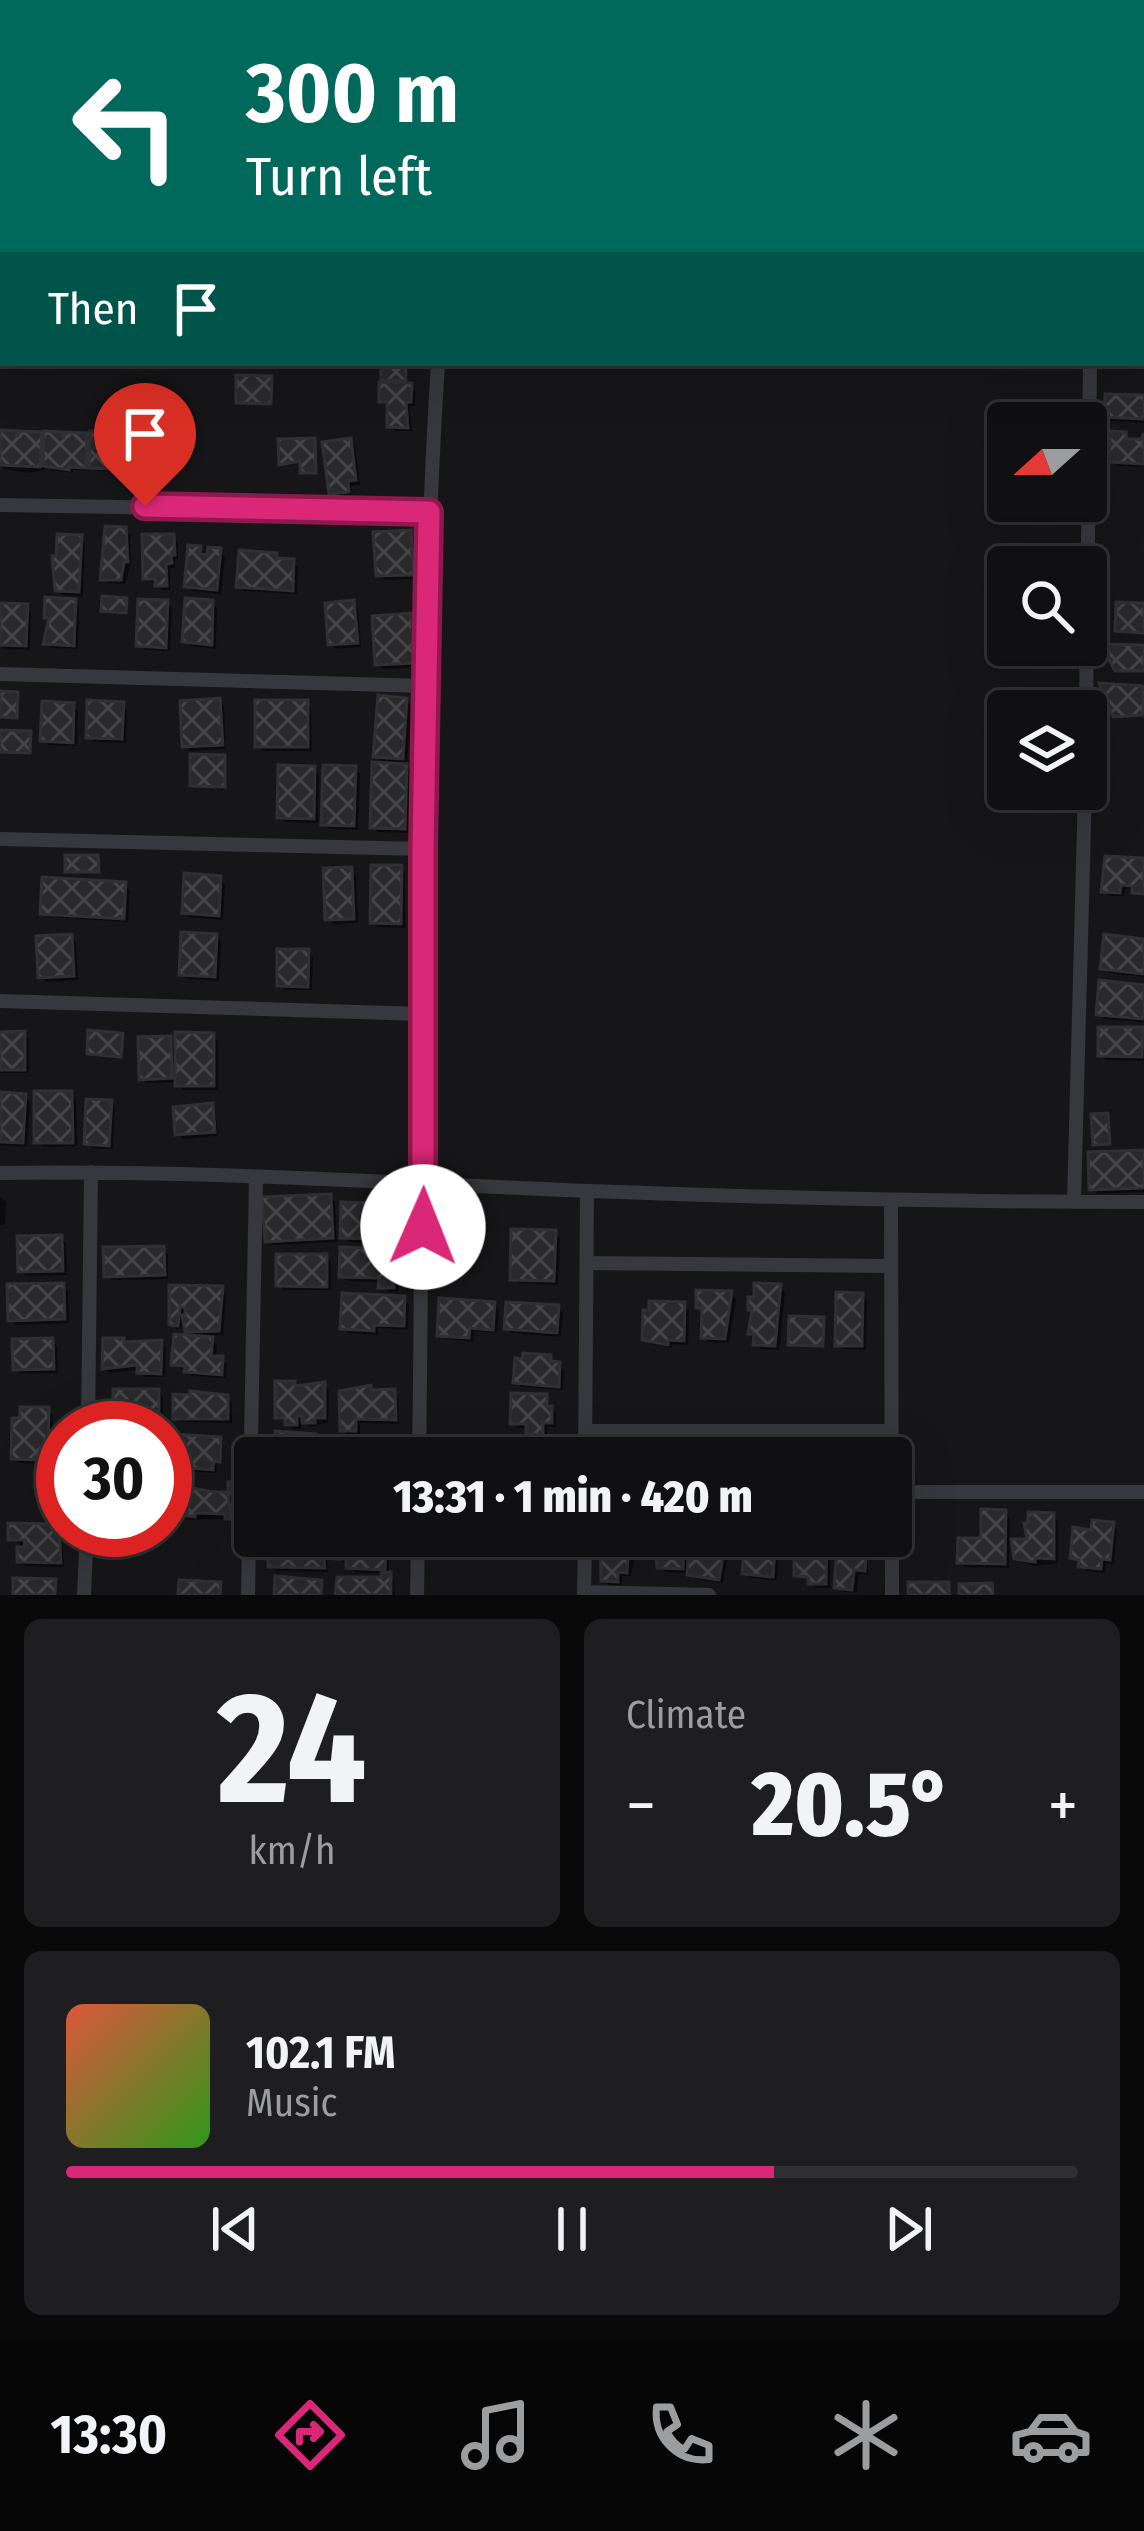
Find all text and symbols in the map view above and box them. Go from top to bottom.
text: 300 m [246,43,459,144]
icon: left [48,48,204,204]
text: Turn left [246,145,432,209]
icon: arrive [163,276,229,342]
text: Then [48,282,139,336]
pin [94,383,196,506]
icon: arrive [112,401,178,467]
north arrow [987,402,1107,522]
map controls [987,402,1107,810]
button: search [987,546,1107,666]
button: layers [987,690,1107,810]
position arrow [360,1164,486,1290]
speed limit sign: 30 [36,1401,192,1557]
text: 13:31 · 1 min · 420 m [393,1470,753,1524]
text: 24 [217,1656,367,1843]
text: Climate [626,1692,746,1738]
text: 20.5° [752,1751,952,1859]
text: − [626,1766,656,1845]
text: + [1048,1766,1078,1845]
text: km/h [249,1828,335,1874]
text: 102.1 FM [246,2026,395,2080]
text: Music [246,2080,337,2126]
icon: previous [202,2196,268,2262]
icon: pause [539,2196,605,2262]
icon: next [876,2196,942,2262]
icon: directions [268,2393,352,2477]
icon: music [454,2393,538,2477]
icon: phone [639,2393,723,2477]
icon: climate [824,2393,908,2477]
icon: car [1009,2393,1093,2477]
text: 13:30 [51,2403,167,2467]

